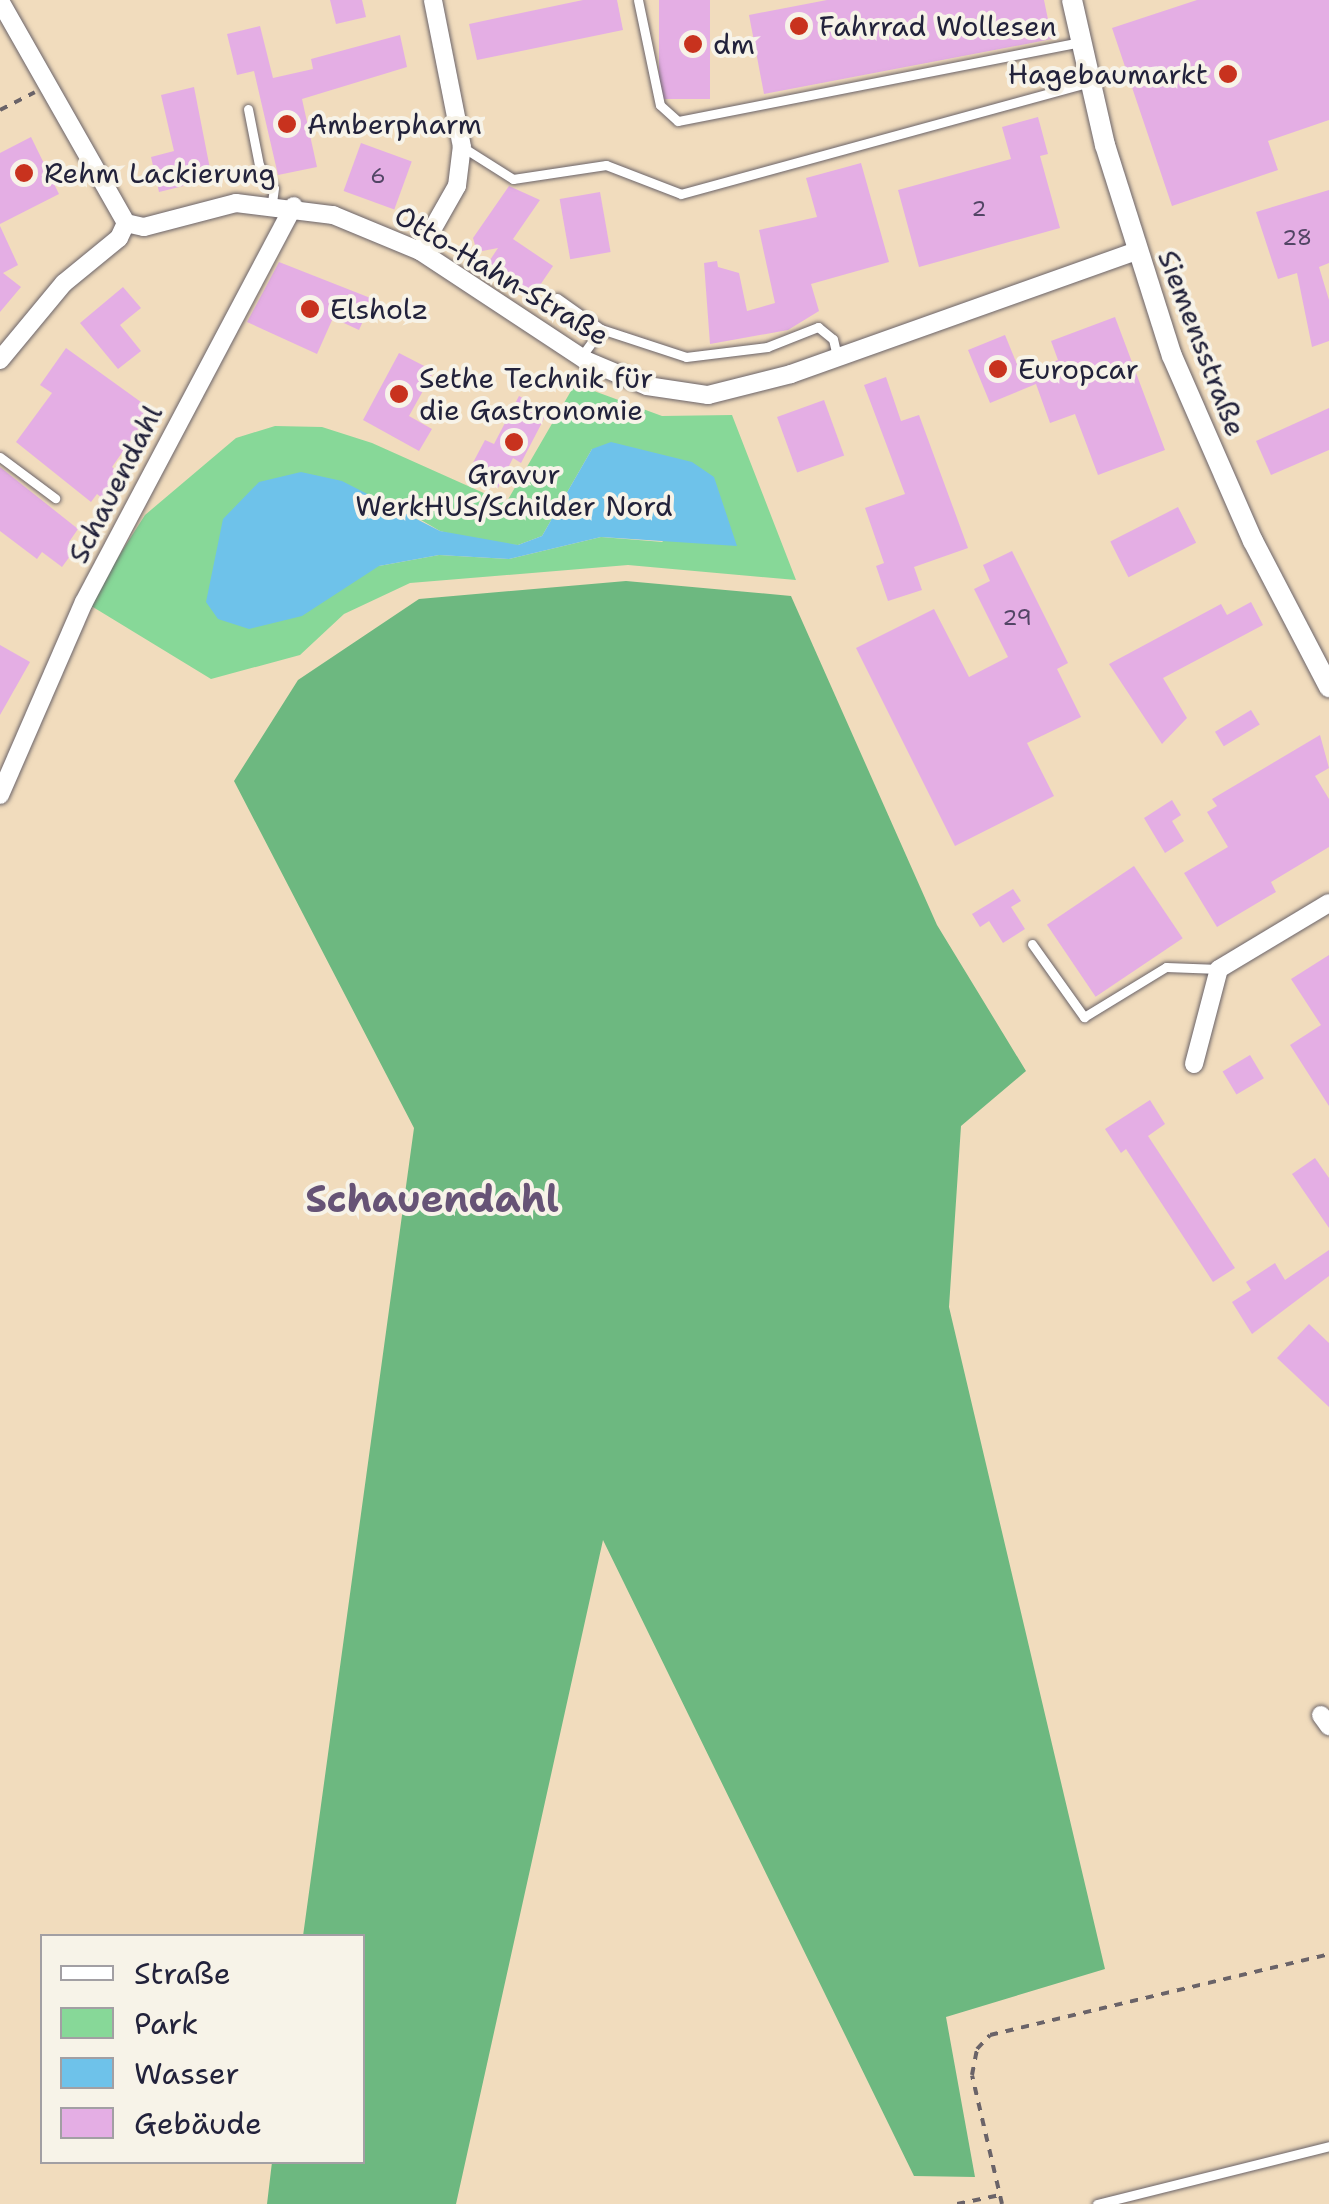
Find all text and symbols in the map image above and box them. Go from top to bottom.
place label: Fahrrad Wollesen [819,9,1057,43]
marker: Fahrrad Wollesen [788,15,810,37]
place label: dm [713,27,755,61]
marker: dm [682,33,704,55]
place label: Hagebaumarkt [1008,57,1208,91]
marker: Hagebaumarkt [1217,63,1239,85]
place label: Amberpharm [307,107,482,141]
marker: Amberpharm [276,113,298,135]
place label: Rehm Lackierung [44,156,276,190]
marker: Rehm Lackierung [13,162,35,184]
house number: 6 [370,163,386,189]
house number: 2 [971,196,987,222]
street label: Otto-Hahn-Straße [389,198,615,352]
house number: 28 [1282,225,1312,251]
street label: Siemensstraße [1151,245,1253,441]
place label: Elsholz [330,292,428,326]
marker: Elsholz [299,298,321,320]
place label: Europcar [1018,352,1139,386]
marker: Europcar [987,358,1009,380]
place label: Sethe Technik für die Gastronomie [419,361,653,427]
marker: Sethe Technik für die Gastronomie [388,383,410,405]
street label: Schauendahl [61,400,169,568]
marker: Gravur WerkHUS/Schilder Nord [503,431,525,453]
place label: Gravur WerkHUS/Schilder Nord [355,457,673,523]
house number: 29 [1002,605,1032,631]
district label: Schauendahl [305,1176,559,1222]
legend [40,1934,365,2164]
text: Straße [134,1953,231,1994]
text: Park [134,2003,198,2044]
text: Wasser [134,2053,239,2094]
text: Gebäude [134,2103,262,2144]

